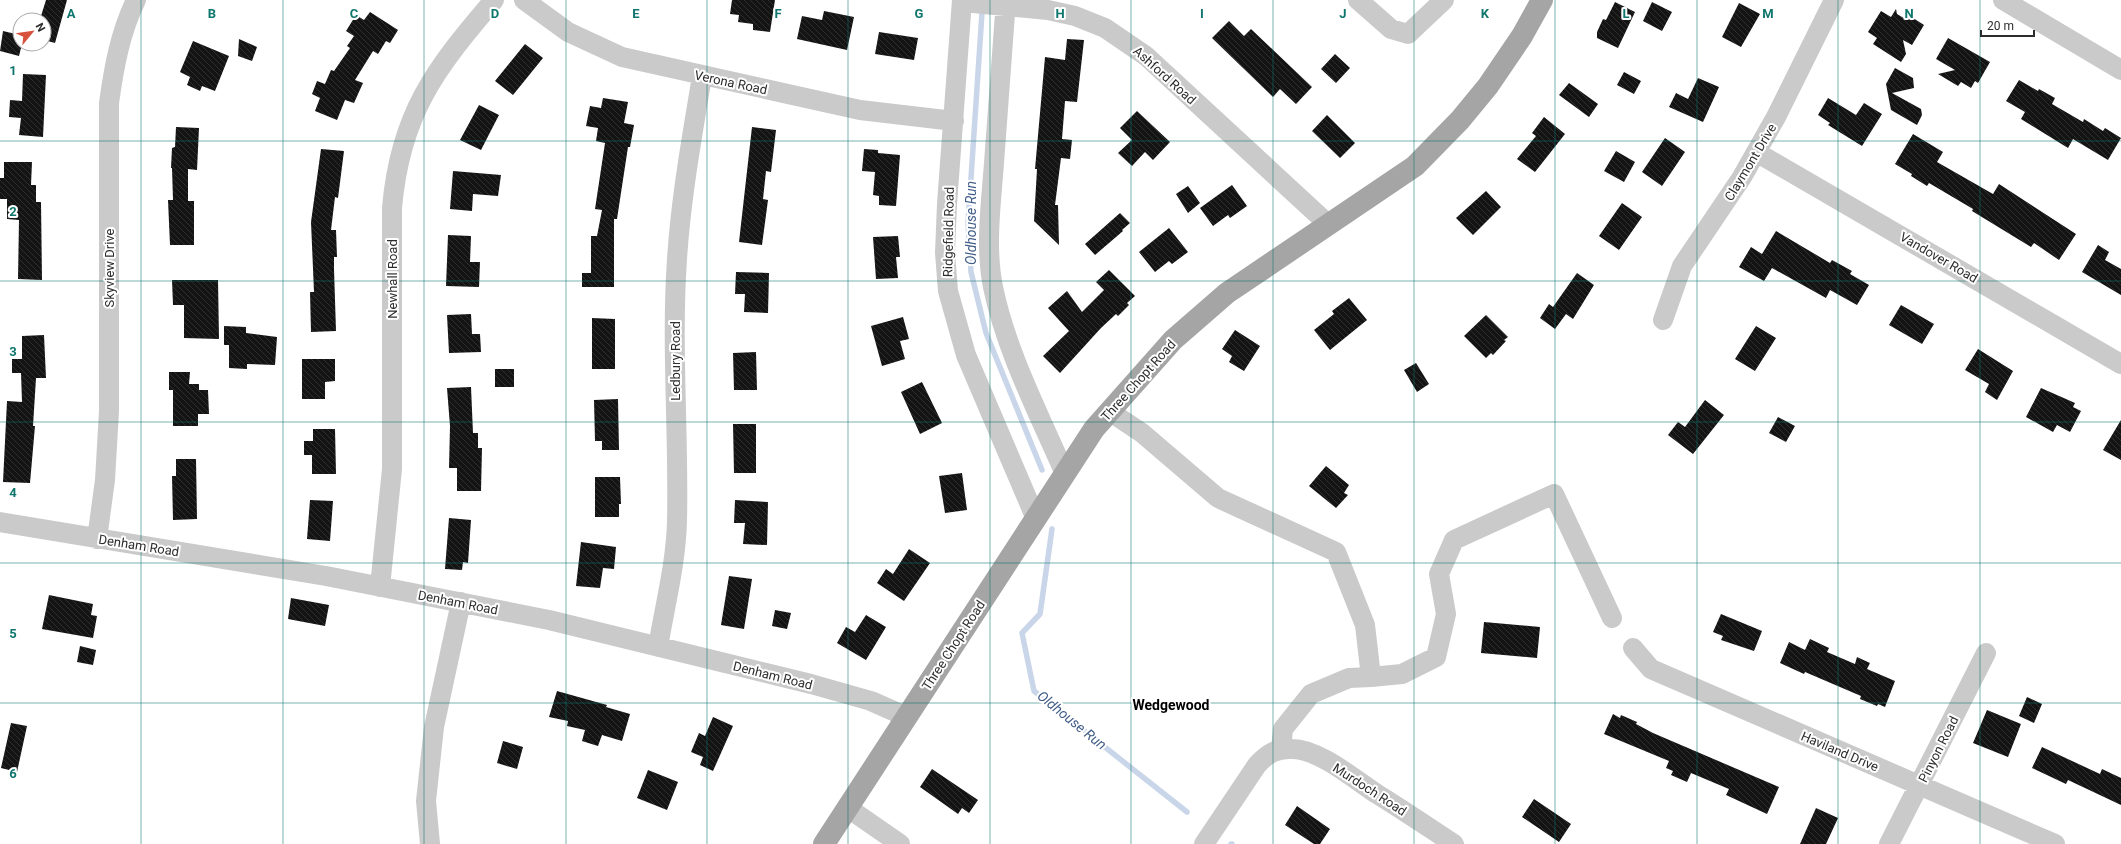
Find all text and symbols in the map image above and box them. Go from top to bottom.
text: A [67,6,76,21]
text: B [208,6,216,21]
text: C [350,6,359,21]
text: D [491,6,499,21]
text: E [632,6,640,21]
text: F [774,6,782,21]
text: G [915,6,924,21]
text: H [1055,6,1065,21]
text: I [1200,6,1204,21]
text: J [1339,6,1347,21]
text: K [1481,6,1490,21]
text: L [1622,6,1630,21]
text: M [1762,6,1774,21]
text: N [1904,6,1914,21]
north arrow [12,12,52,52]
scale bar [1981,12,2034,38]
text: 20 m [1987,19,2014,33]
text: N [33,21,48,34]
street label: Ashford Road [1130,43,1199,107]
text: 1 [9,63,17,78]
street label: Verona Road [693,67,769,98]
street label: Claymont Drive [1721,121,1779,204]
water label: Oldhouse Run [963,181,979,265]
street label: Ridgefield Road [940,187,957,277]
text: 2 [9,204,17,219]
street label: Skyview Drive [102,228,117,308]
street label: Vandover Road [1897,229,1980,286]
street label: Newhall Road [385,239,400,319]
street label: Ledbury Road [668,321,683,401]
street label: Three Chopt Road [1098,337,1179,424]
text: 3 [9,344,17,359]
text: 4 [9,485,17,500]
street label: Denham Road [98,532,180,559]
street label: Denham Road [417,587,499,618]
street label: Three Chopt Road [919,598,988,693]
text: 5 [9,626,17,641]
street label: Denham Road [732,658,814,693]
water label: Oldhouse Run [1034,687,1110,753]
district label: Wedgewood [1132,697,1210,713]
street label: Pinyon Road [1915,714,1962,785]
street label: Haviland Drive [1799,728,1881,775]
street label: Murdoch Road [1330,760,1409,819]
text: 6 [9,766,17,781]

